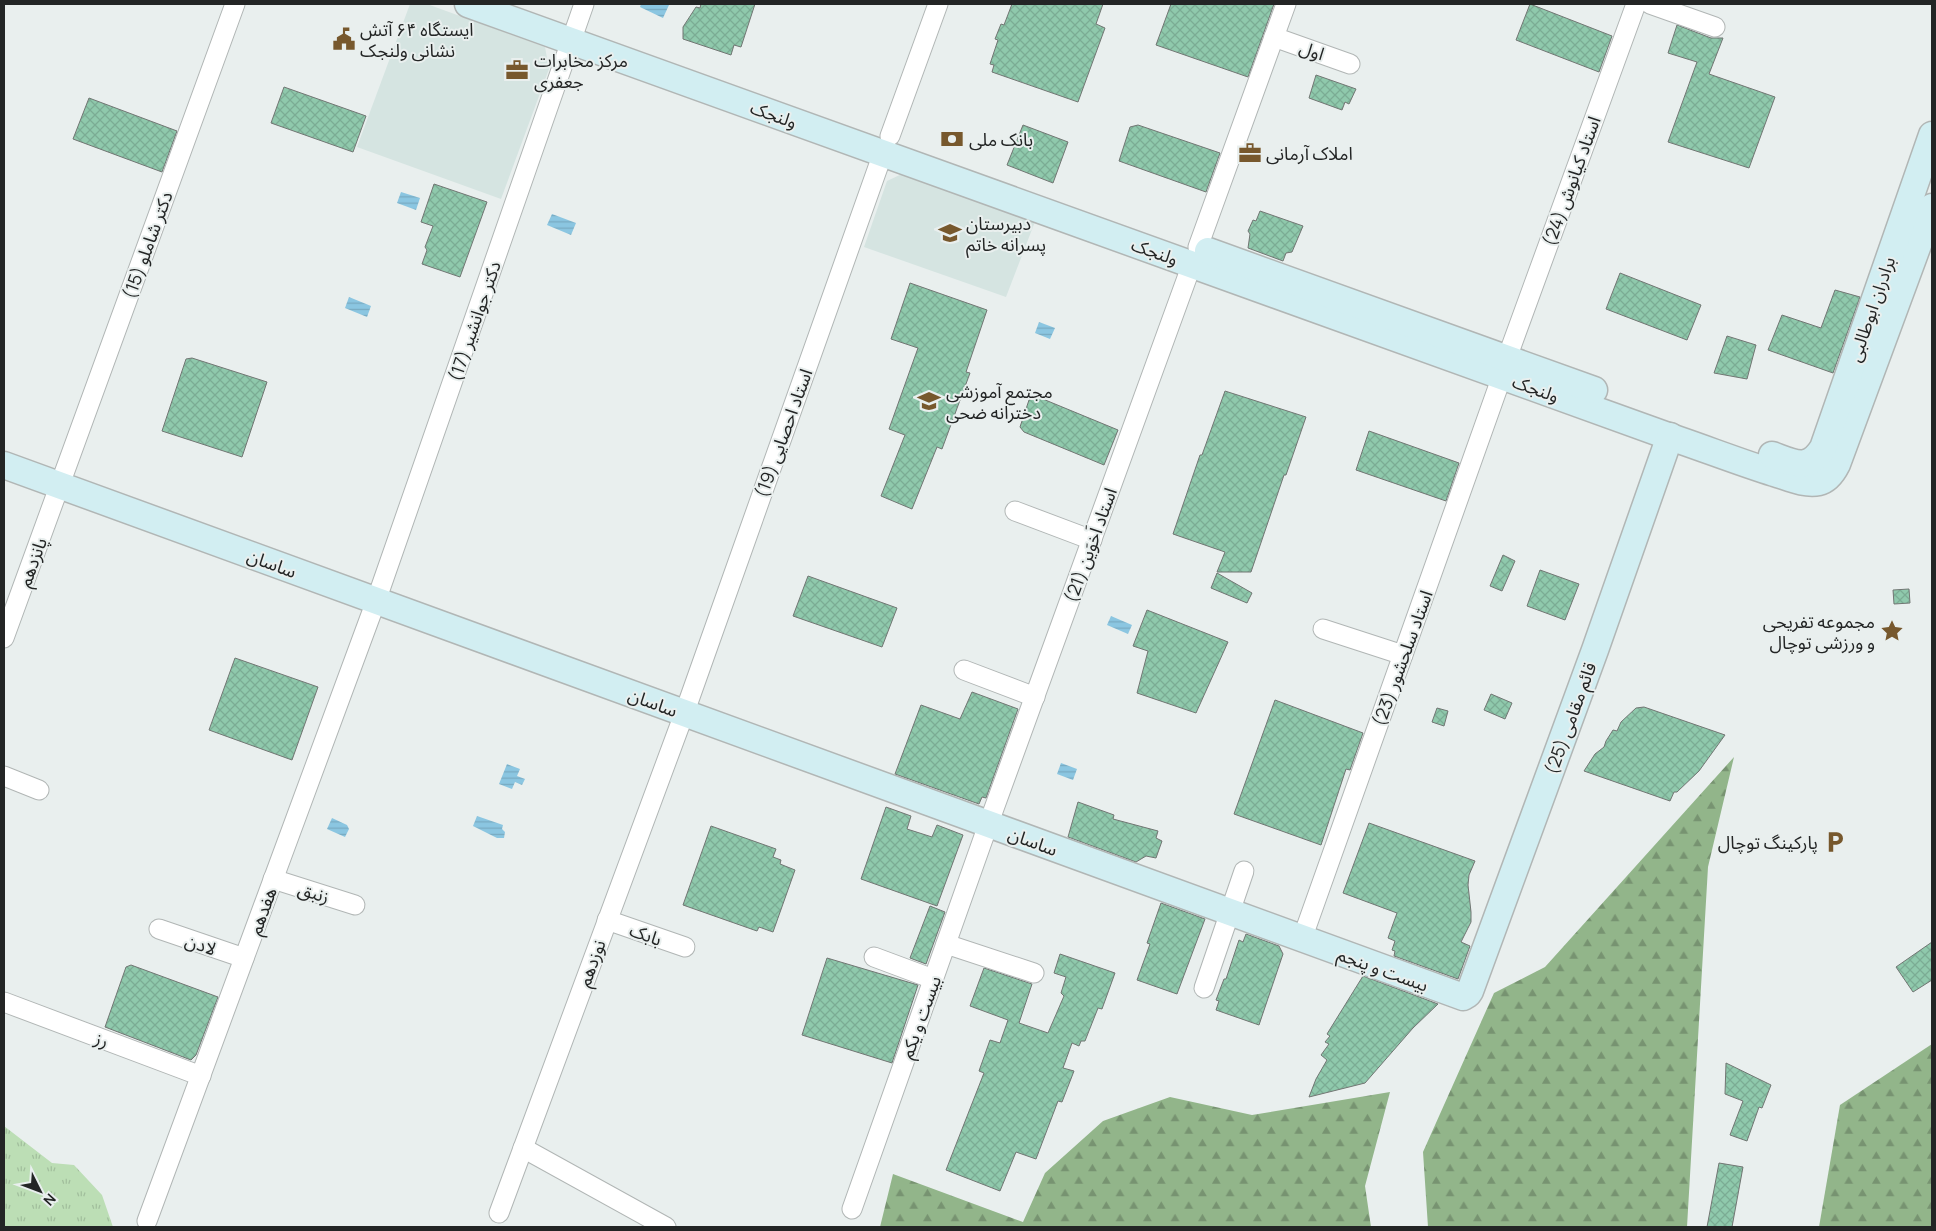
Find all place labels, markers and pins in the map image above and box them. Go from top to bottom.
place label: ایستگاه ۶۴ آتش نشانی ولنجک [360,17,474,62]
public building icon: ایستگاه ۶۴ آتش نشانی ولنجک [331,26,357,52]
place label: مرکز مخابرات جعفری [534,48,628,93]
office icon: مرکز مخابرات جعفری [504,57,530,83]
bank icon: بانک ملی [939,126,965,152]
place label: بانک ملی [969,127,1033,151]
office icon: املاک آرمانی [1237,140,1263,166]
place label: املاک آرمانی [1266,141,1353,165]
place label: دبیرستان پسرانه خاتم [966,211,1046,258]
school or university icon: دبیرستان پسرانه خاتم [937,220,963,246]
place label: مجتمع آموزشی دخترانه ضحی [946,379,1053,424]
school or university icon: مجتمع آموزشی دخترانه ضحی [916,388,942,414]
place label: مجموعه تفریحی و ورزشی توچال [1763,609,1875,654]
place icon: مجموعه تفریحی و ورزشی توچال [1879,618,1905,644]
parking icon: پارکینگ توچال [1822,829,1848,855]
place label: پارکینگ توچال [1718,830,1818,854]

